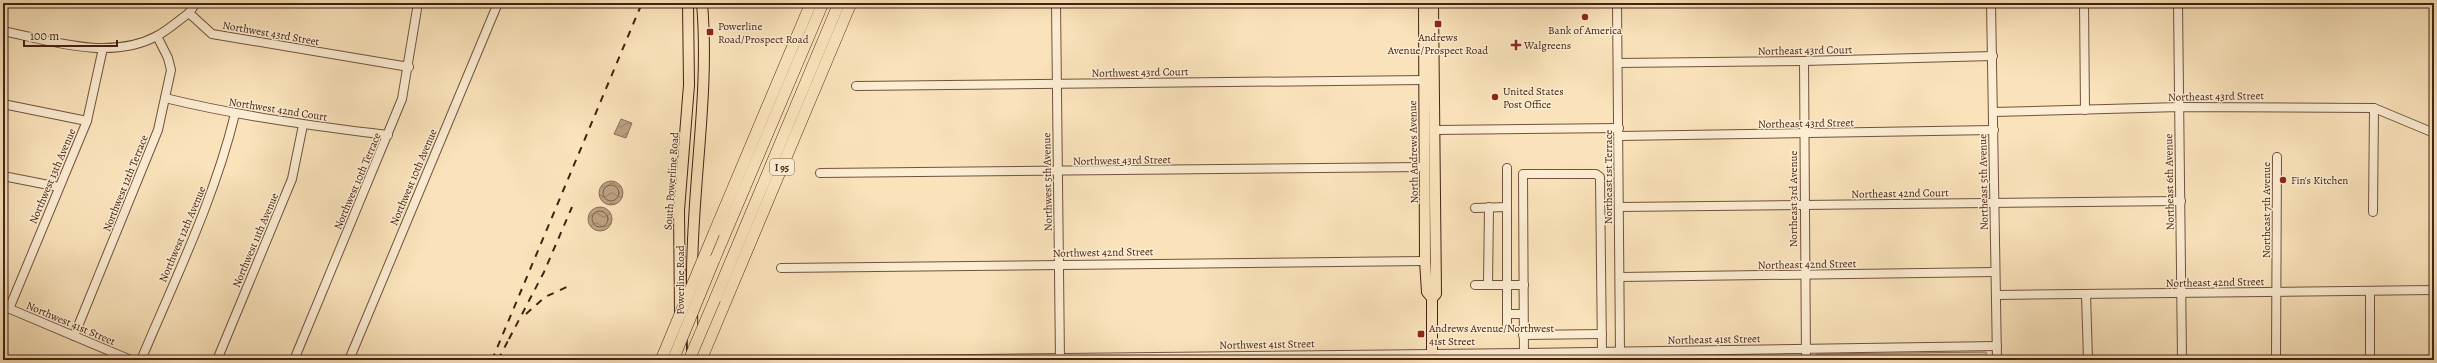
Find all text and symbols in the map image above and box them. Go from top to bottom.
marker: Bank of America [1580,12,1590,22]
street label: Northwest 43rd Street [221,18,321,49]
place label: Powerline Road/Prospect Road [718,19,809,47]
marker: Andrews Avenue/Prospect Road [1433,19,1443,29]
scale bar [24,22,117,48]
place label: Bank of America [1548,23,1623,38]
marker: Powerline Road/Prospect Road [705,27,715,37]
text: 100 m [30,28,59,44]
place label: Andrews Avenue/Prospect Road [1387,30,1488,58]
place label: Walgreens [1523,38,1571,53]
marker: Walgreens [1511,40,1521,50]
street label: Northeast 43rd Court [1757,42,1853,59]
street label: Northwest 43rd Court [1091,64,1189,81]
place label: United States Post Office [1503,84,1564,112]
street label: Northeast 43rd Street [2168,88,2264,105]
marker: United States Post Office [1490,92,1500,102]
street label: Northwest 42nd Court [228,94,329,125]
street label: North Andrews Avenue [1405,100,1422,204]
street label: Northeast 43rd Street [1758,115,1854,132]
street label: Northwest 13th Avenue [26,126,79,226]
street label: Northwest 10th Avenue [386,127,441,228]
street label: Northwest 10th Terrace [330,130,385,232]
street label: Northeast 1st Terrace [1601,130,1616,224]
street label: South Powerline Road [661,131,682,231]
street label: Northwest 12th Terrace [99,132,152,234]
street label: Northwest 5th Avenue [1039,133,1056,231]
street label: Northeast 6th Avenue [2161,133,2178,230]
street label: Northeast 5th Avenue [1975,134,1992,230]
street label: Northeast 3rd Avenue [1786,151,1801,247]
street label: Northwest 43rd Street [1073,152,1172,169]
road number: I 95 [770,159,794,175]
street label: Northeast 7th Avenue [2259,162,2274,258]
place label: Fin's Kitchen [2291,173,2348,188]
marker: Fin's Kitchen [2278,175,2288,185]
street label: Northwest 12th Avenue [155,184,209,284]
street label: Northeast 42nd Court [1851,185,1949,202]
street label: Northwest 11th Avenue [229,191,282,290]
street label: Northwest 42nd Street [1052,244,1154,261]
street label: Powerline Road [673,245,688,315]
street label: Northeast 42nd Street [1758,256,1857,273]
street label: Northeast 42nd Street [2166,274,2265,291]
street label: Northwest 41st Street [24,298,118,349]
place label: Andrews Avenue/Northwest 41st Street [1428,321,1555,349]
marker: Andrews Avenue/Northwest 41st Street [1416,329,1426,339]
street label: Northeast 41st Street [1667,331,1761,348]
street label: Northwest 41st Street [1219,336,1315,353]

